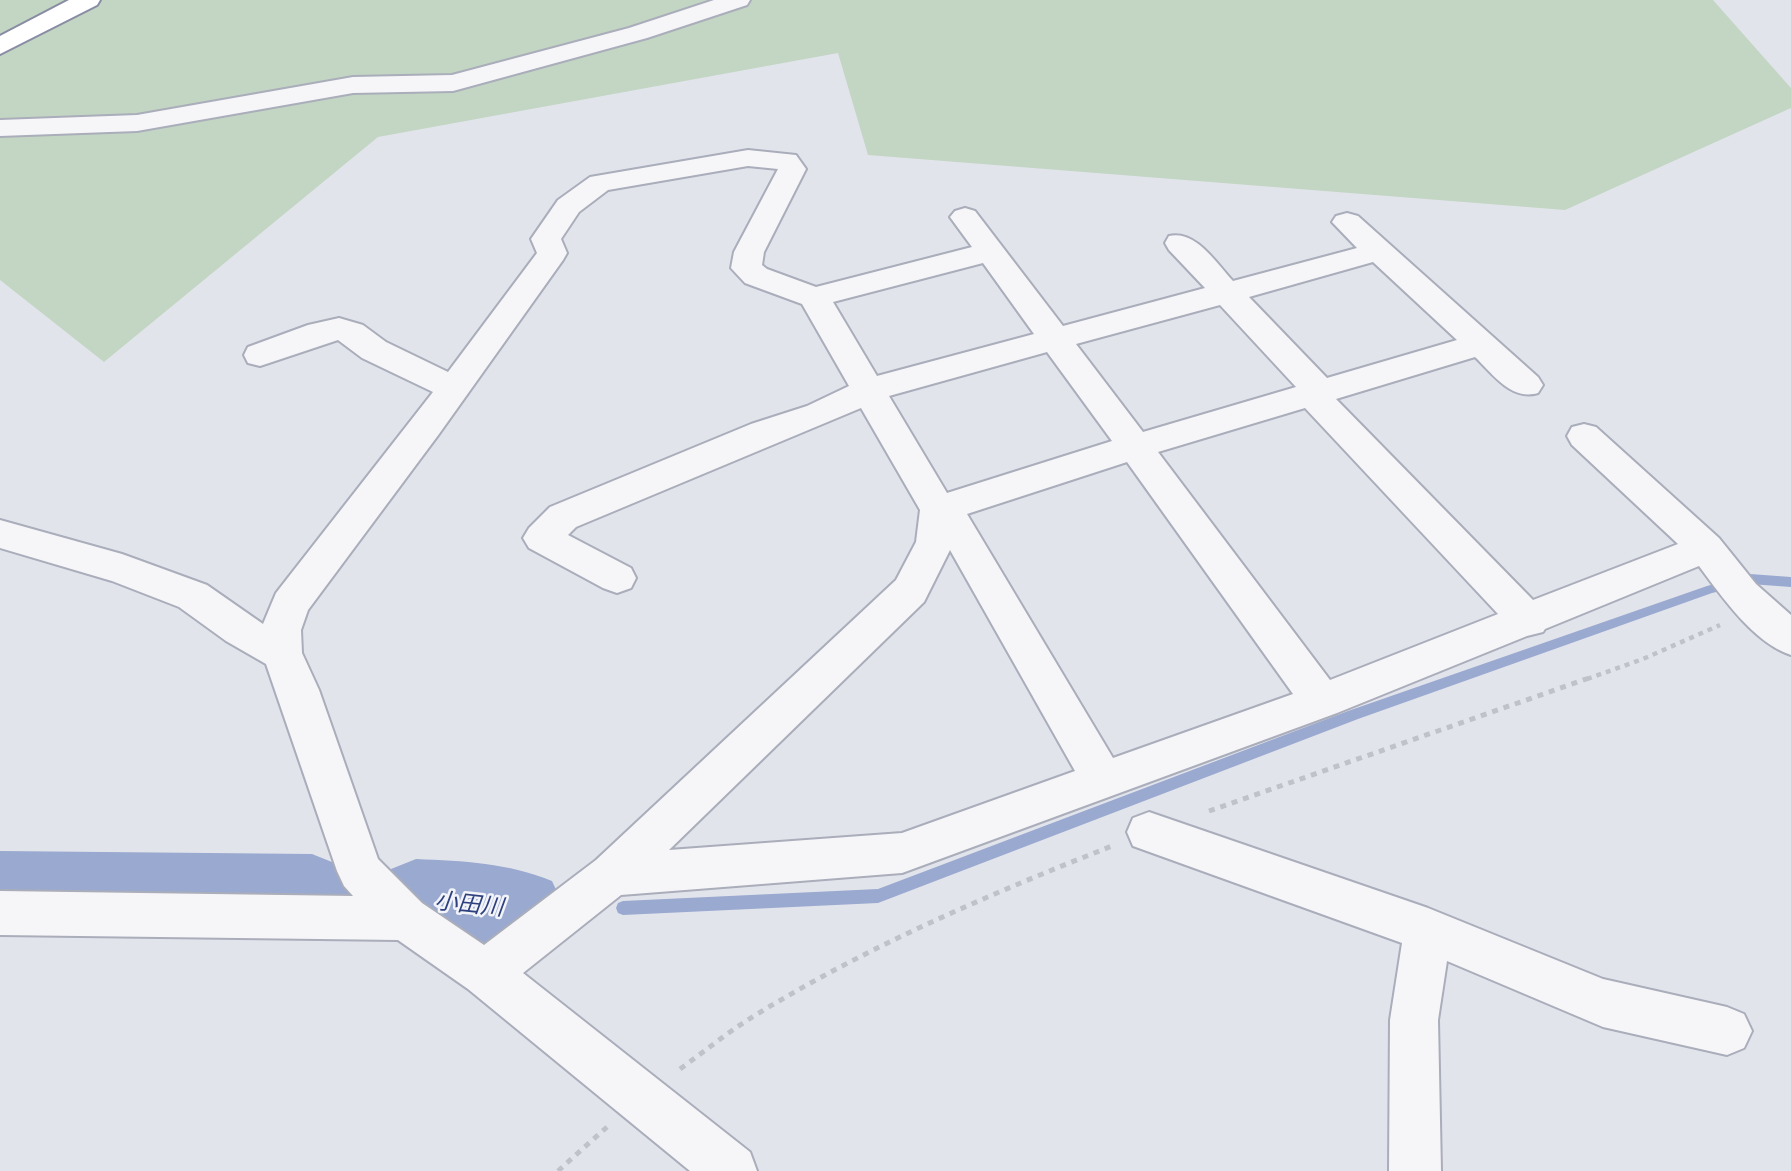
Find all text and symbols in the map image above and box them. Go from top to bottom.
water label: 小田川 [433,887,505,921]

